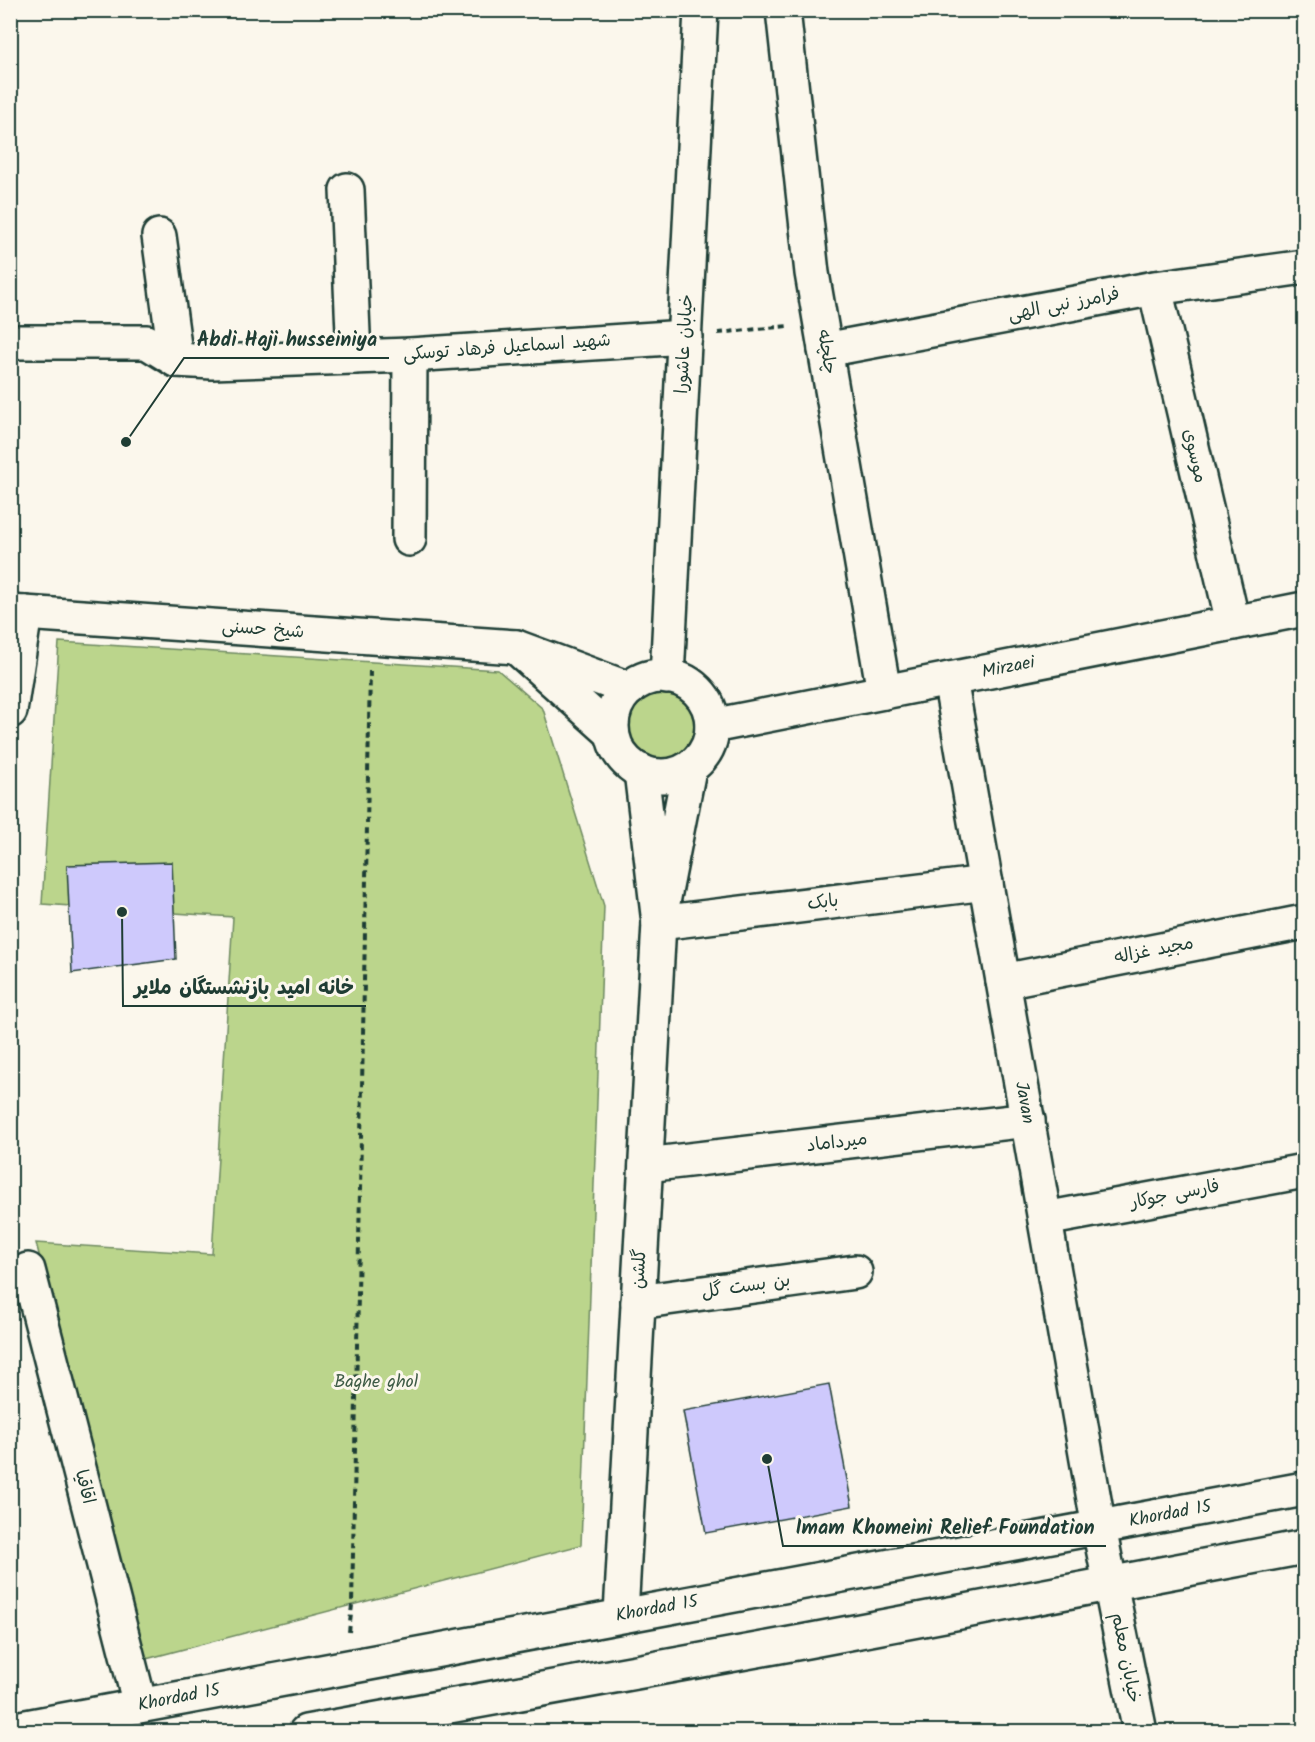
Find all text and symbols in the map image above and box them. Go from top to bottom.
street label: فرامرز نبی الهی [1006,280,1122,330]
street label: خیابان عاشورا [668,293,702,395]
callout: Abdi Haji husseiniya [184,320,389,358]
text: Abdi Haji husseiniya [197,325,377,357]
street label: شهید اسماعیل فرهاد توسکی [402,326,612,370]
street label: چلچله [808,327,844,377]
street label: موسوی [1174,426,1214,486]
street label: شیخ حسنی [221,613,305,647]
street label: Mirzaei [979,648,1038,687]
street label: بابک [806,887,840,919]
street label: مجید غزاله [1112,929,1196,973]
callout: خانه امید بازنشستگان ملایر [123,968,366,1006]
text: خانه امید بازنشستگان ملایر [132,973,354,1005]
street label: Javan [1006,1079,1042,1126]
street label: میرداماد [805,1125,869,1161]
street label: فارسی جوکار [1126,1172,1222,1218]
street label: گلشن [624,1248,656,1290]
street label: بن بست گل [700,1266,792,1308]
park label: Baghe ghol [334,1368,419,1397]
street label: اقاقیا [66,1467,102,1507]
street label: Khordad 15 [1126,1492,1215,1536]
callout: Imam Khomeini Relief Foundation [783,1508,1106,1546]
text: Imam Khomeini Relief Foundation [795,1513,1095,1545]
street label: Khordad 15 [613,1587,702,1631]
street label: خیابان معلم [1102,1610,1148,1706]
street label: Khordad 15 [135,1676,224,1720]

